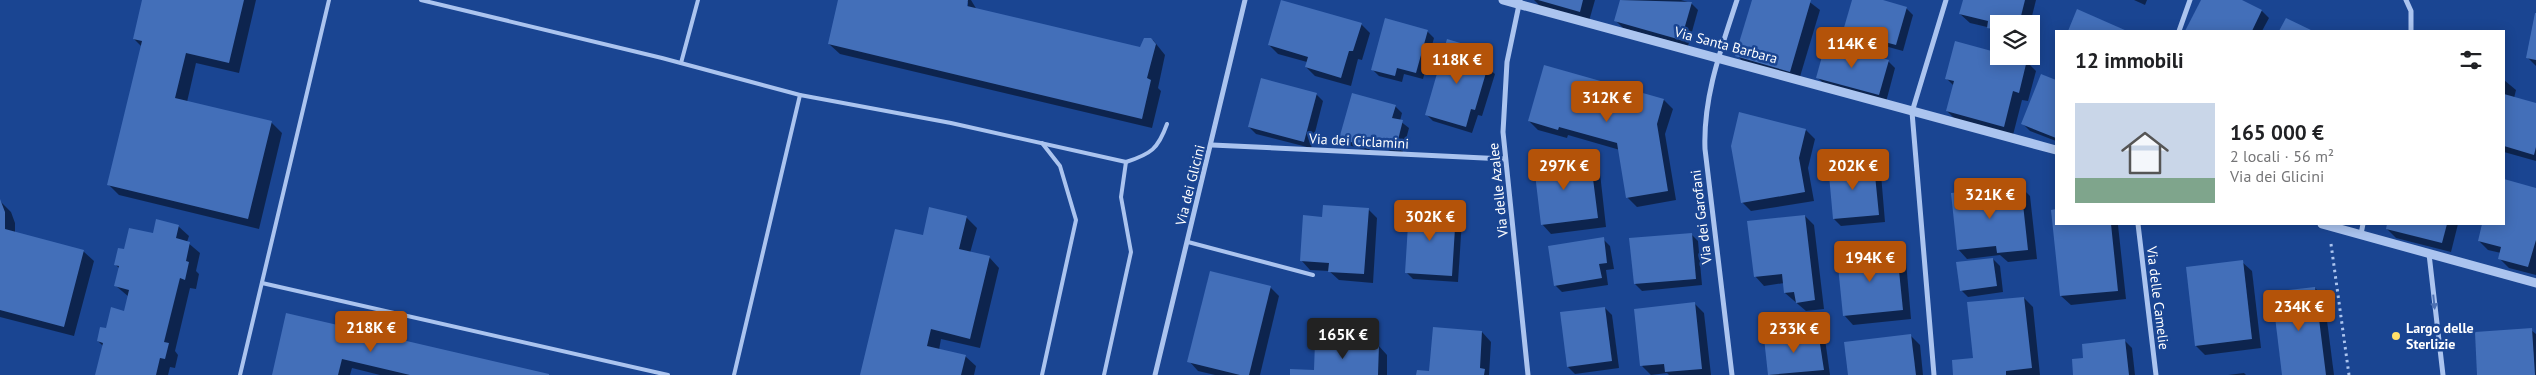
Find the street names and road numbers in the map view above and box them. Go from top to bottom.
street label: Via Santa Barbara [1672,22,1780,67]
street label: Via dei Ciclamini [1308,129,1409,153]
street label: Via delle Azalee [1484,142,1512,239]
street label: Via dei Glicini [1171,143,1209,228]
street label: Via dei Garofani [1686,169,1716,266]
street label: Via delle Camelie [2143,244,2173,351]

